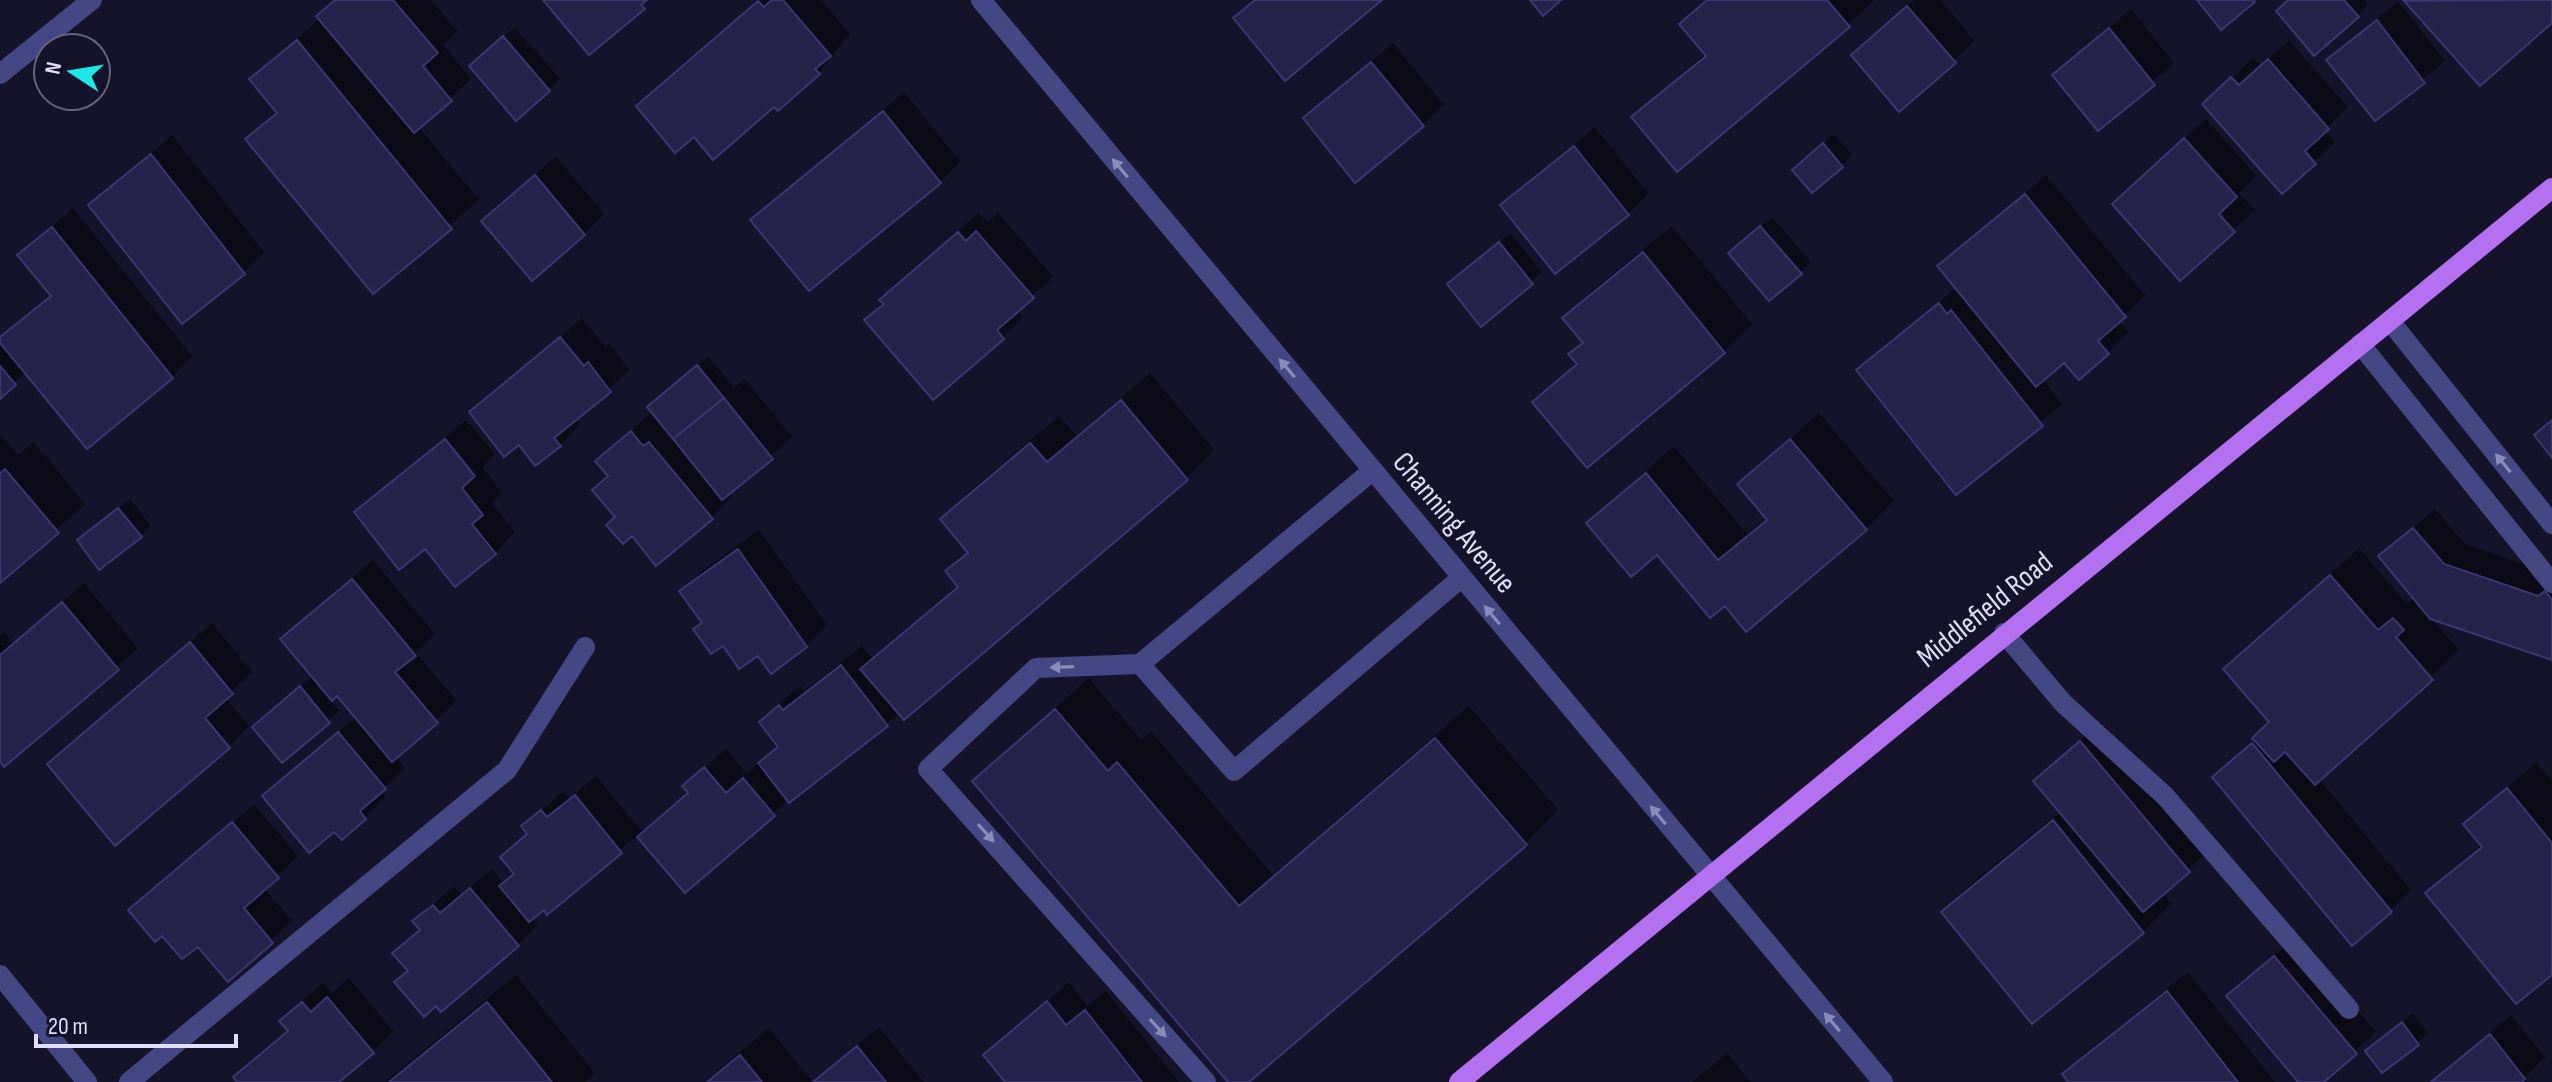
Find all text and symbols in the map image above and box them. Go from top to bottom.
north arrow [32,32,112,112]
text: N [39,60,68,77]
one-way arrow [1112,158,1129,178]
one-way arrow [1279,358,1296,378]
street label: Channing Avenue [1385,445,1523,601]
one-way arrow [2495,453,2512,473]
street label: Middlefield Road [1910,544,2060,676]
one-way arrow [1484,605,1501,625]
one-way arrow [1049,661,1074,674]
one-way arrow [1650,805,1667,825]
one-way arrow [976,824,994,843]
scale bar [36,998,236,1048]
text: 20 m [48,1012,88,1041]
one-way arrow [1824,1013,1841,1033]
one-way arrow [1149,1017,1166,1037]

